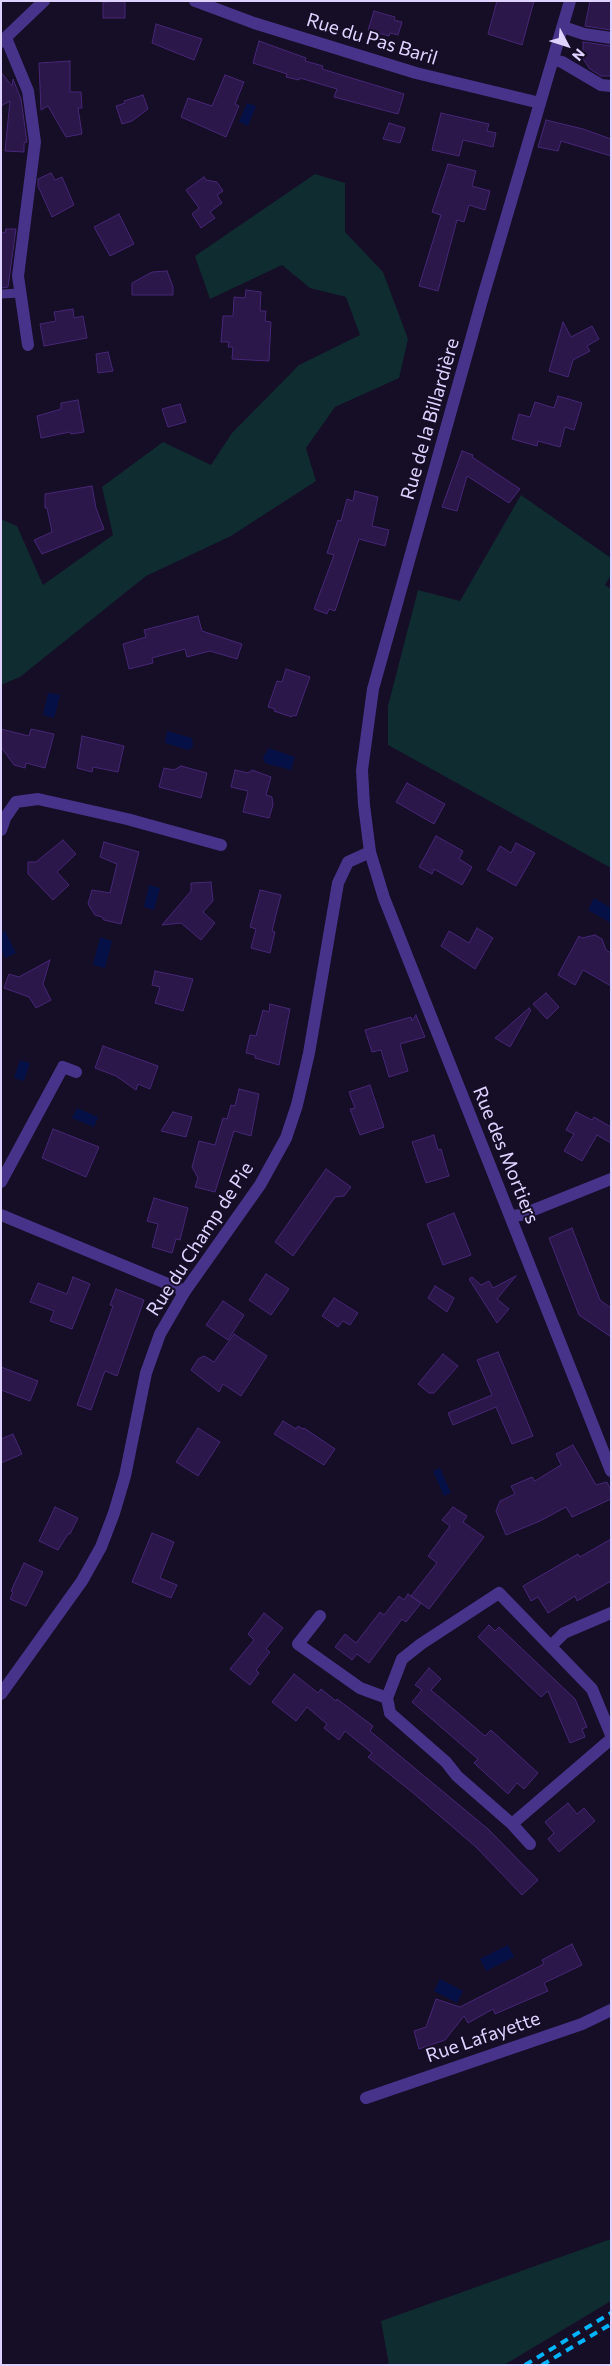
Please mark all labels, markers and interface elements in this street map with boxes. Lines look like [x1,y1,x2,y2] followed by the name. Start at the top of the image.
[304,8,440,70] street label: Rue du Pas Baril
[542,20,592,70] north arrow
[569,45,589,64] text: N
[396,336,464,502] street label: Rue de la Billardière
[468,1083,544,1227] street label: Rue des Mortiers
[142,1158,258,1320] street label: Rue du Champ de Pie
[423,2007,543,2067] street label: Rue Lafayette

